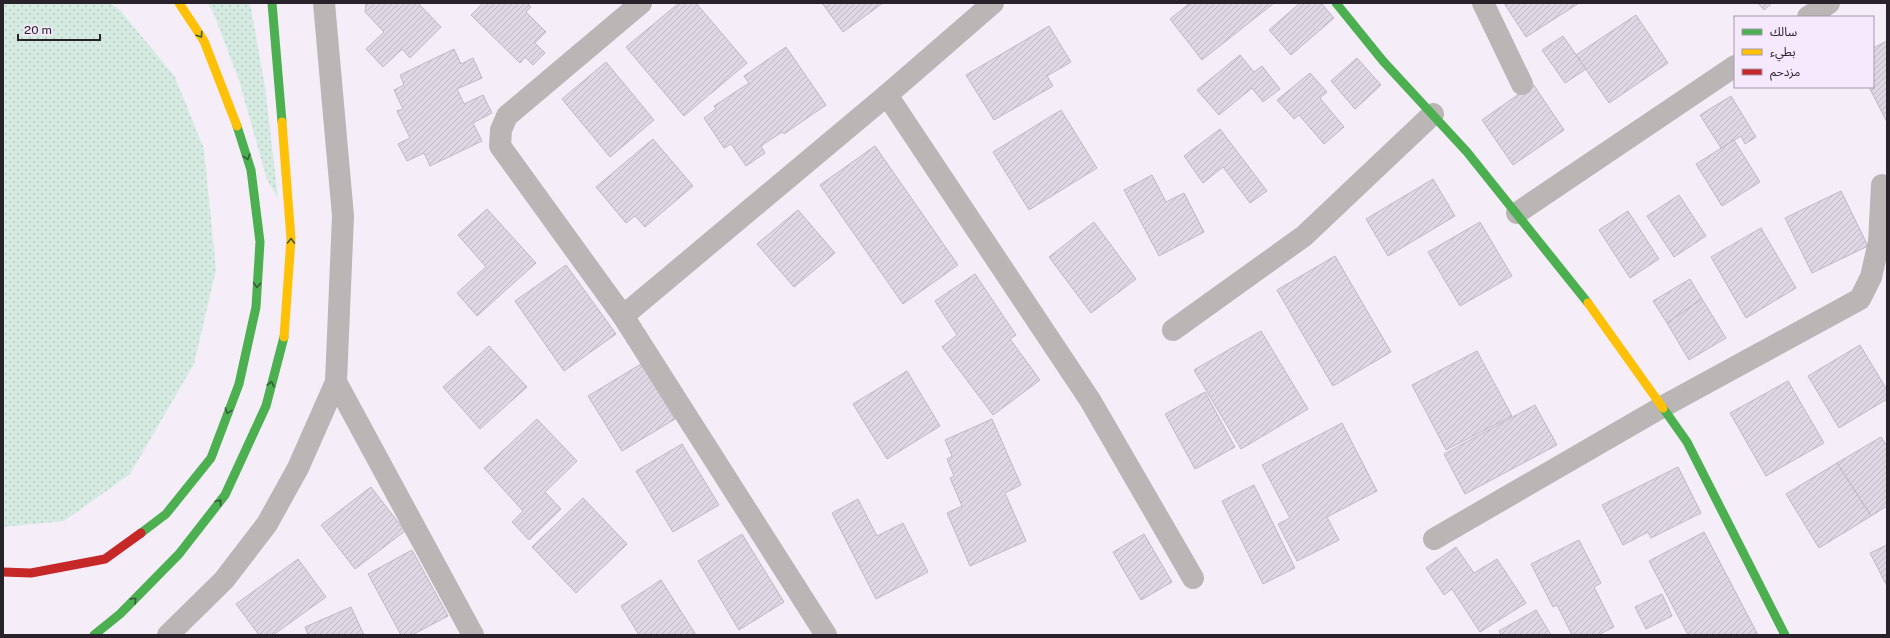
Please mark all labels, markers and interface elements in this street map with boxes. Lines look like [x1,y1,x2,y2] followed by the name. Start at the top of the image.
[18,16,100,42] scale bar
[1734,16,1874,88] legend
[24,23,52,37] text: 20 m
[1770,25,1797,39] text: سالك
[195,31,202,38] one-way arrow
[1770,45,1796,62] text: بطيء
[1770,65,1800,81] text: مزدحم
[242,153,251,160] one-way arrow
[287,238,295,244] one-way arrow
[253,282,262,288] one-way arrow
[267,380,275,387] one-way arrow
[225,408,233,415] one-way arrow
[215,499,222,506] one-way arrow
[129,597,137,605] one-way arrow

